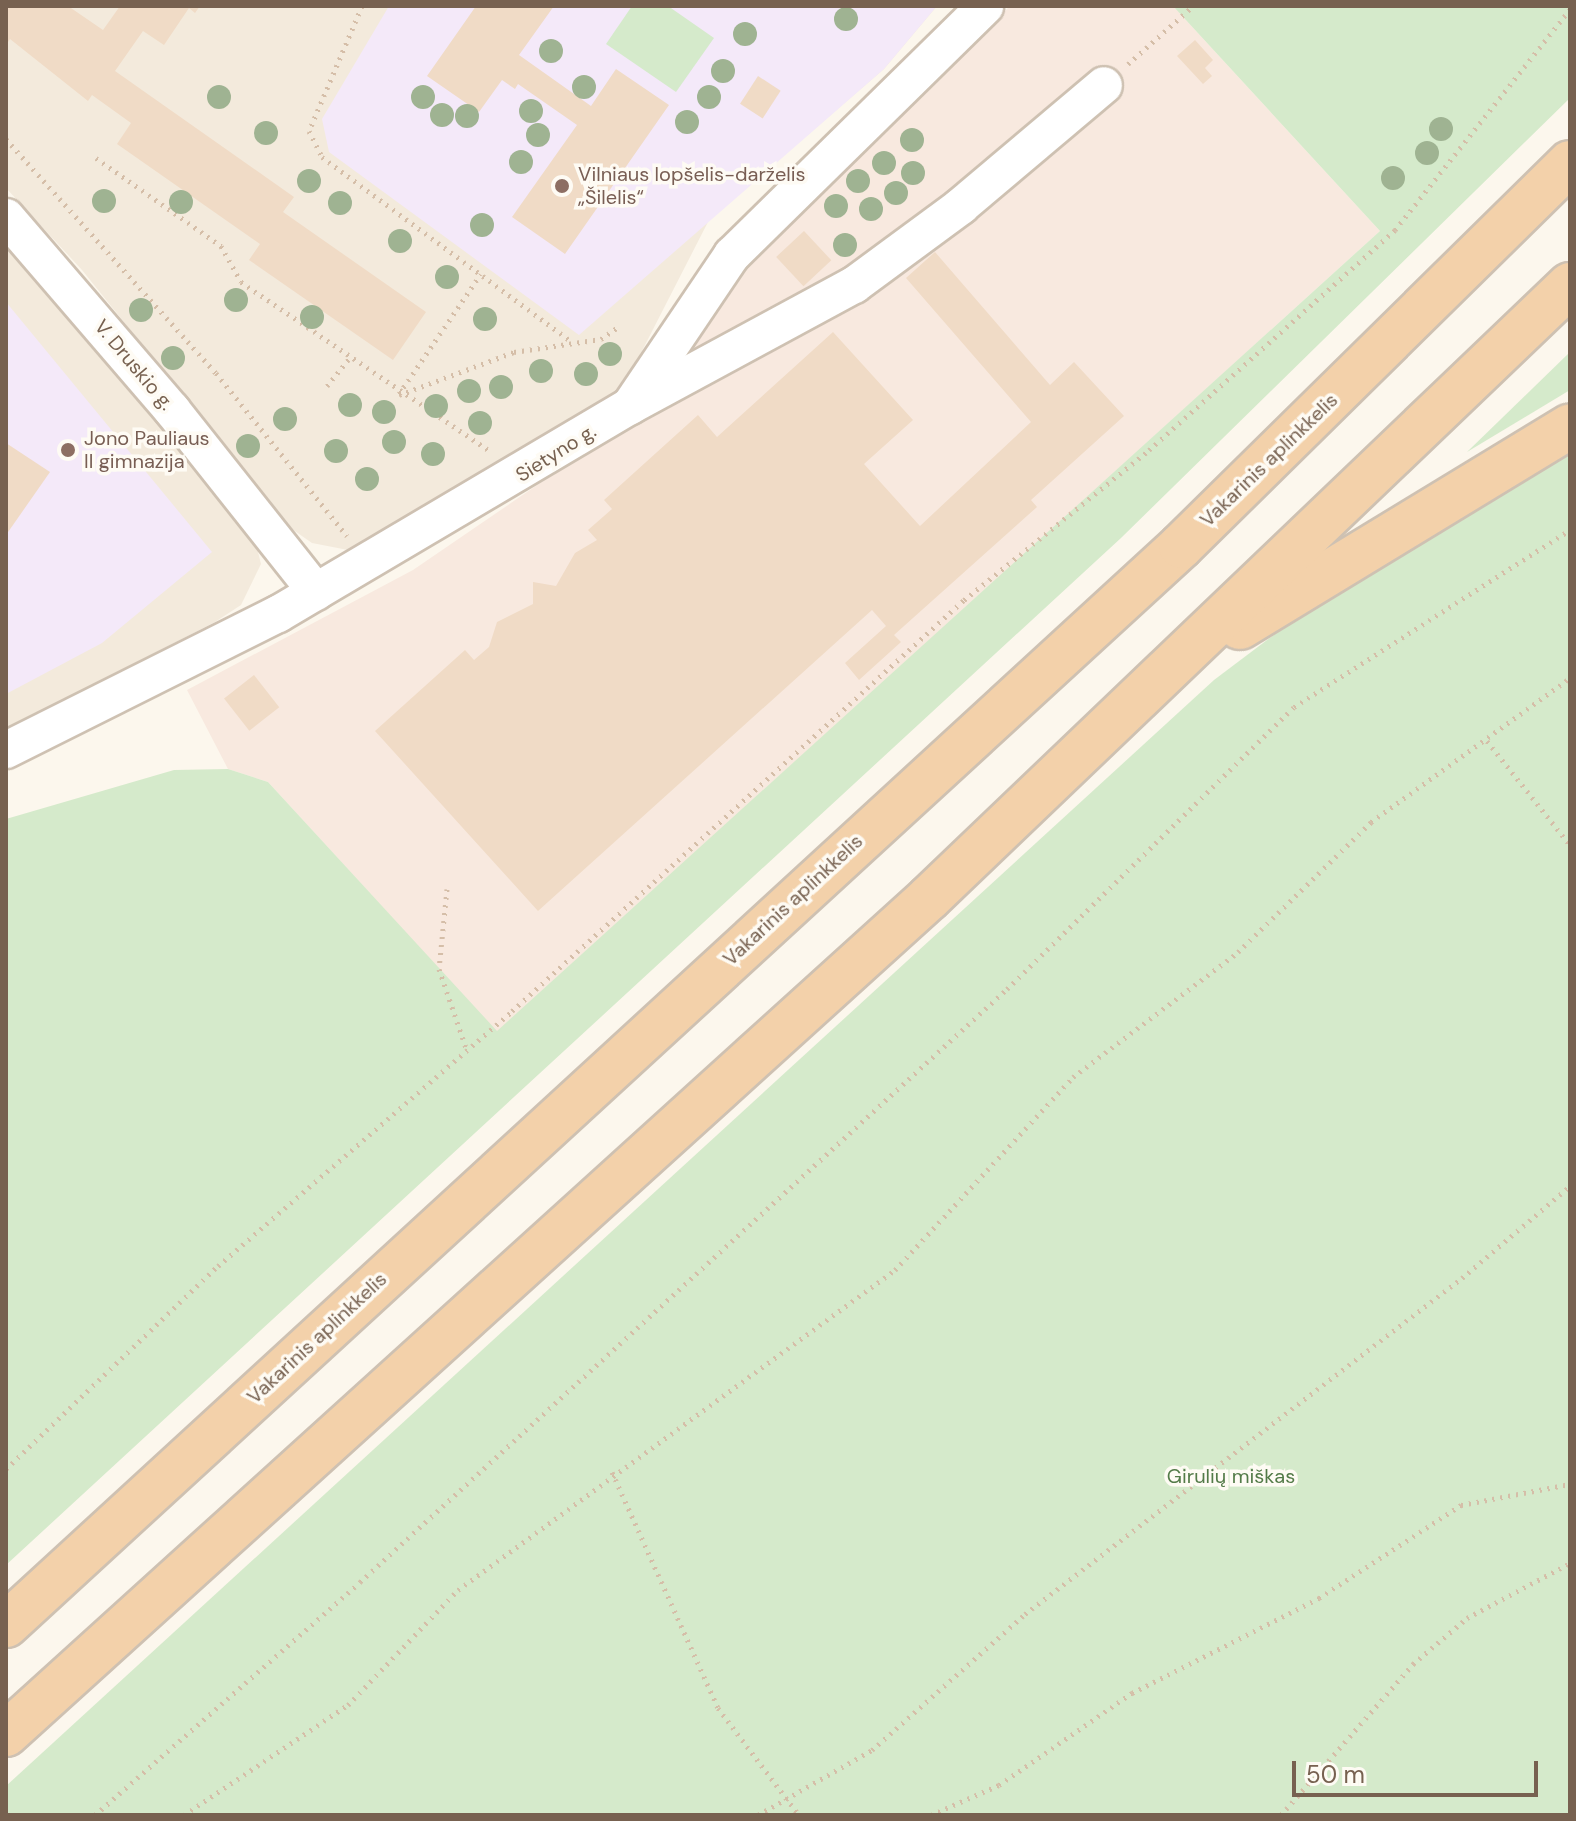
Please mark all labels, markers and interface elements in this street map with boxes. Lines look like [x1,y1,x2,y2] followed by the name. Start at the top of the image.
[578,162,806,209] place label: Vilniaus lopšelis-darželis „Šilelis“
[553,177,571,195] marker: Vilniaus lopšelis-darželis „Šilelis“
[89,315,179,415] street label: V. Druskio g.
[1195,388,1343,532] street label: Vakarinis aplinkkelis
[511,419,601,487] street label: Sietyno g.
[84,426,210,473] place label: Jono Pauliaus II gimnazija
[59,441,77,459] marker: Jono Pauliaus II gimnazija
[718,829,868,971] street label: Vakarinis aplinkkelis
[242,1267,392,1409] street label: Vakarinis aplinkkelis
[1167,1464,1295,1488] park label: Girulių miškas
[1296,1745,1542,1795] scale bar
[1306,1759,1365,1790] text: 50 m

